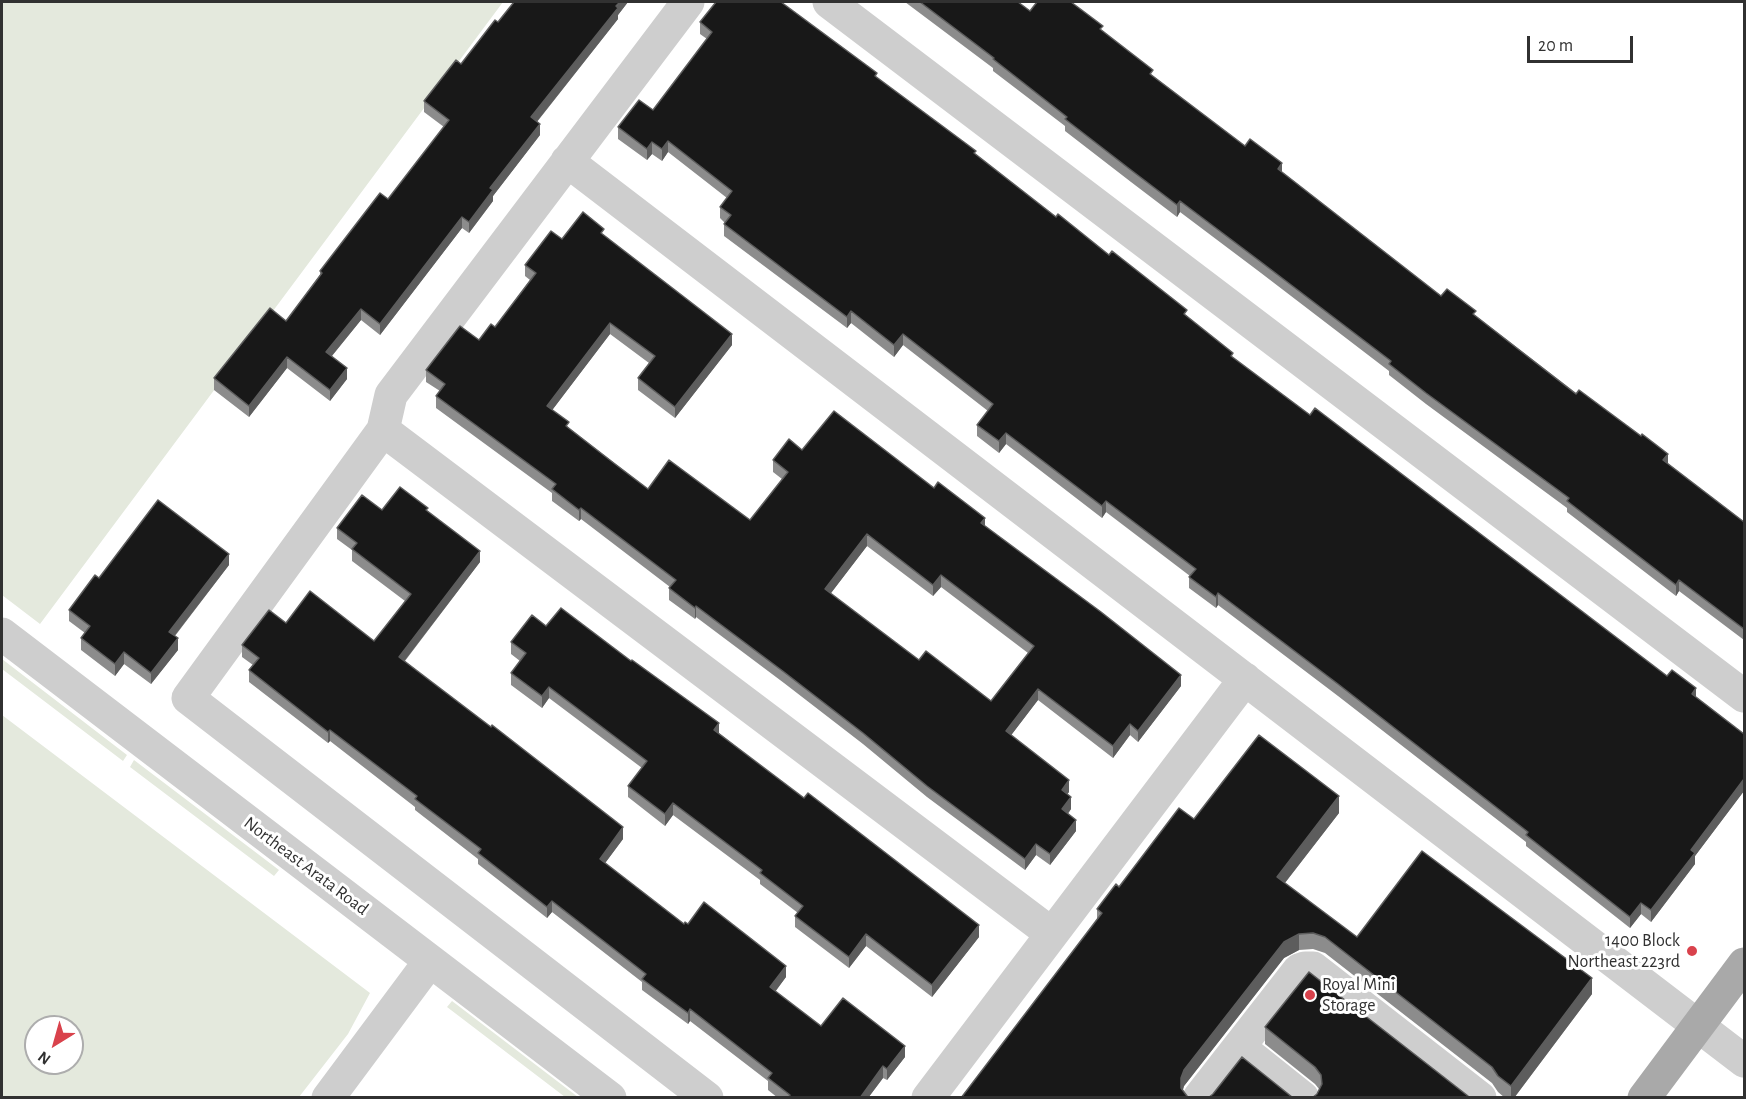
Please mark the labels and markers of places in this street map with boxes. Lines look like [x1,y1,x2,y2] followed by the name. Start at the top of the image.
[1568,930,1680,972] place label: 1400 Block Northeast 223rd
[1685,944,1699,958] marker: 1400 Block Northeast 223rd
[1322,974,1395,1016] place label: Royal Mini Storage
[1303,988,1317,1002] marker: Royal Mini Storage

